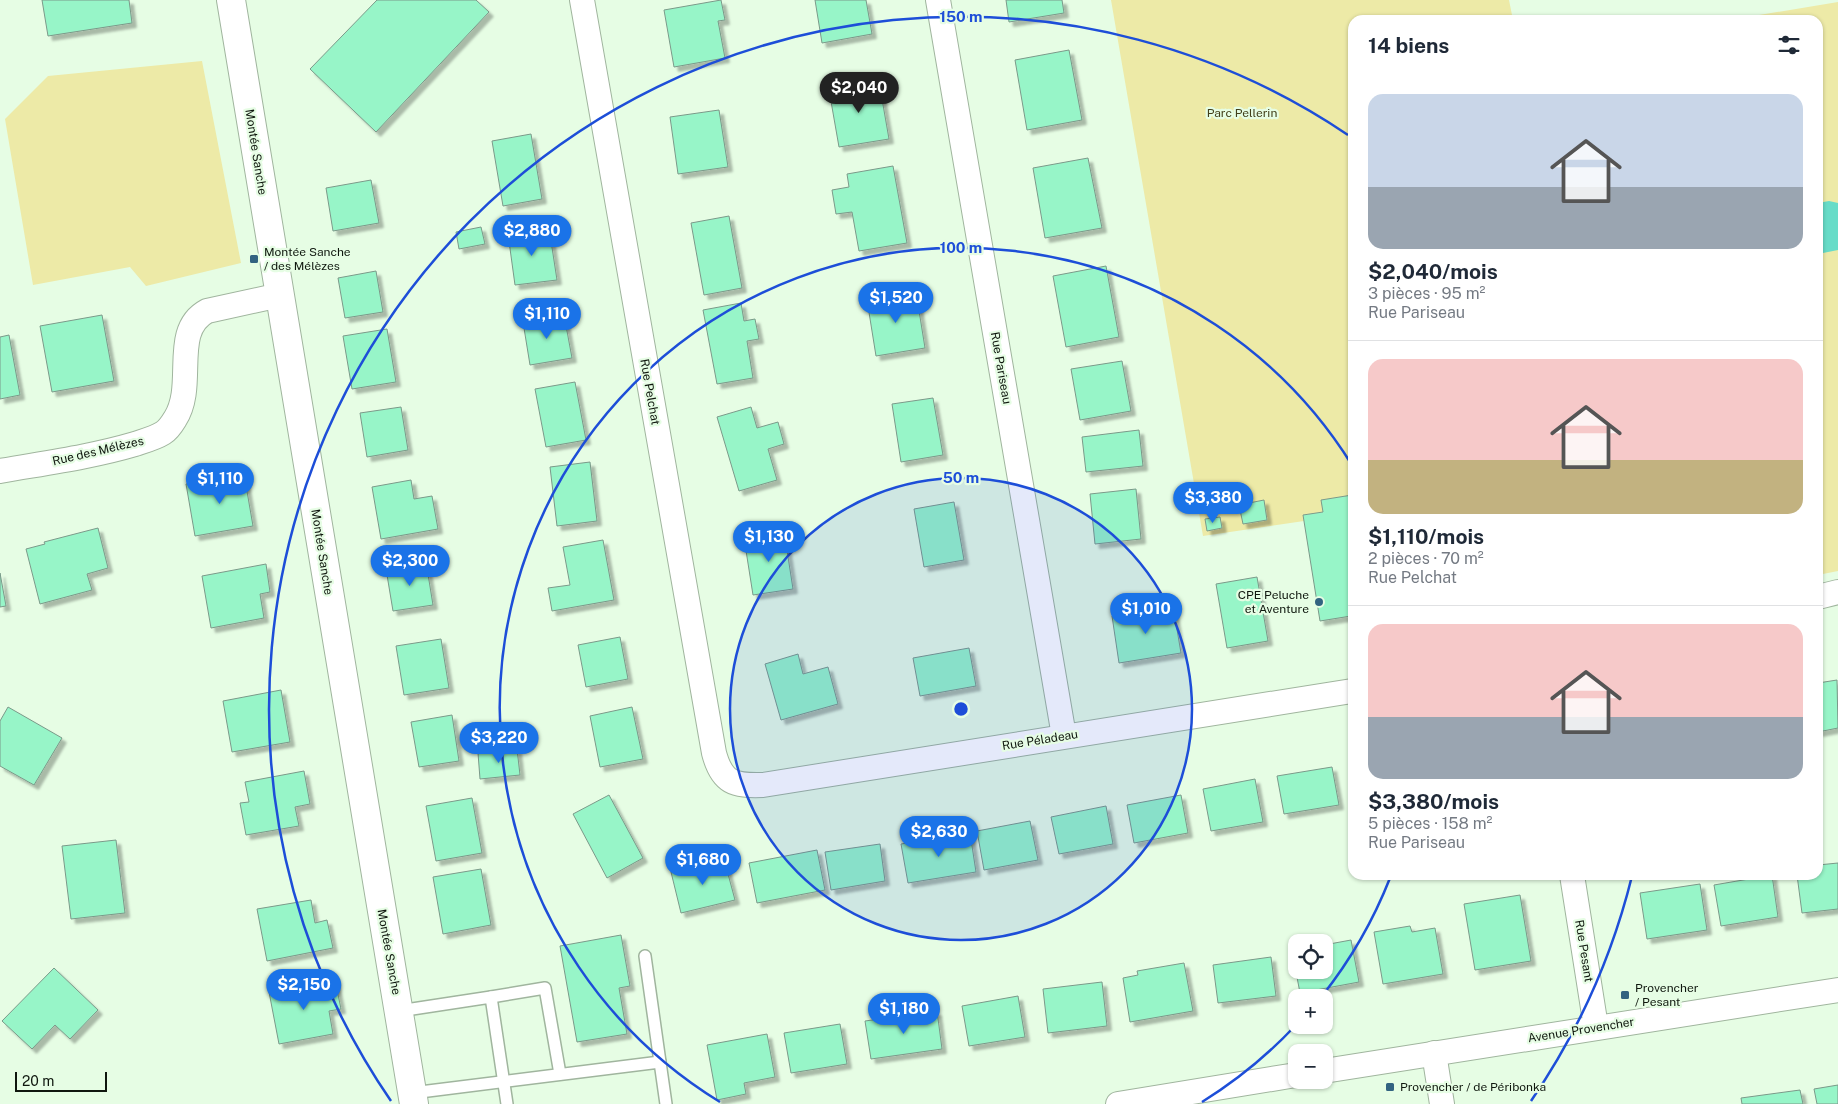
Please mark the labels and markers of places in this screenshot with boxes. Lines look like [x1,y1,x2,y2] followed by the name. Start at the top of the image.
[818,72,900,114] pin: $2,040
[491,214,573,257] pin: $2,880
[264,245,351,273] place label: Montée Sanche / des Mélèzes
[248,253,260,265] marker: Montée Sanche / des Mélèzes
[855,282,937,324] pin: $1,520
[506,298,588,340] pin: $1,110
[179,462,261,505] pin: $1,110
[1172,482,1254,524] pin: $3,380
[728,520,810,563] pin: $1,130
[369,544,451,587] pin: $2,300
[1238,588,1309,616] place label: CPE Peluche et Aventure
[1105,592,1187,635] pin: $1,010
[1313,596,1325,608] marker: CPE Peluche et Aventure
[952,700,970,718] centre of rings
[458,722,540,764] pin: $3,220
[898,816,980,858] pin: $2,630
[662,844,744,886] pin: $1,680
[263,968,345,1011] pin: $2,150
[1635,981,1699,1009] place label: Provencher / Pesant
[1619,989,1631,1001] marker: Provencher / Pesant
[863,992,945,1035] pin: $1,180
[1400,1080,1546,1094] place label: Provencher / de Péribonka
[1384,1081,1396,1093] marker: Provencher / de Péribonka

